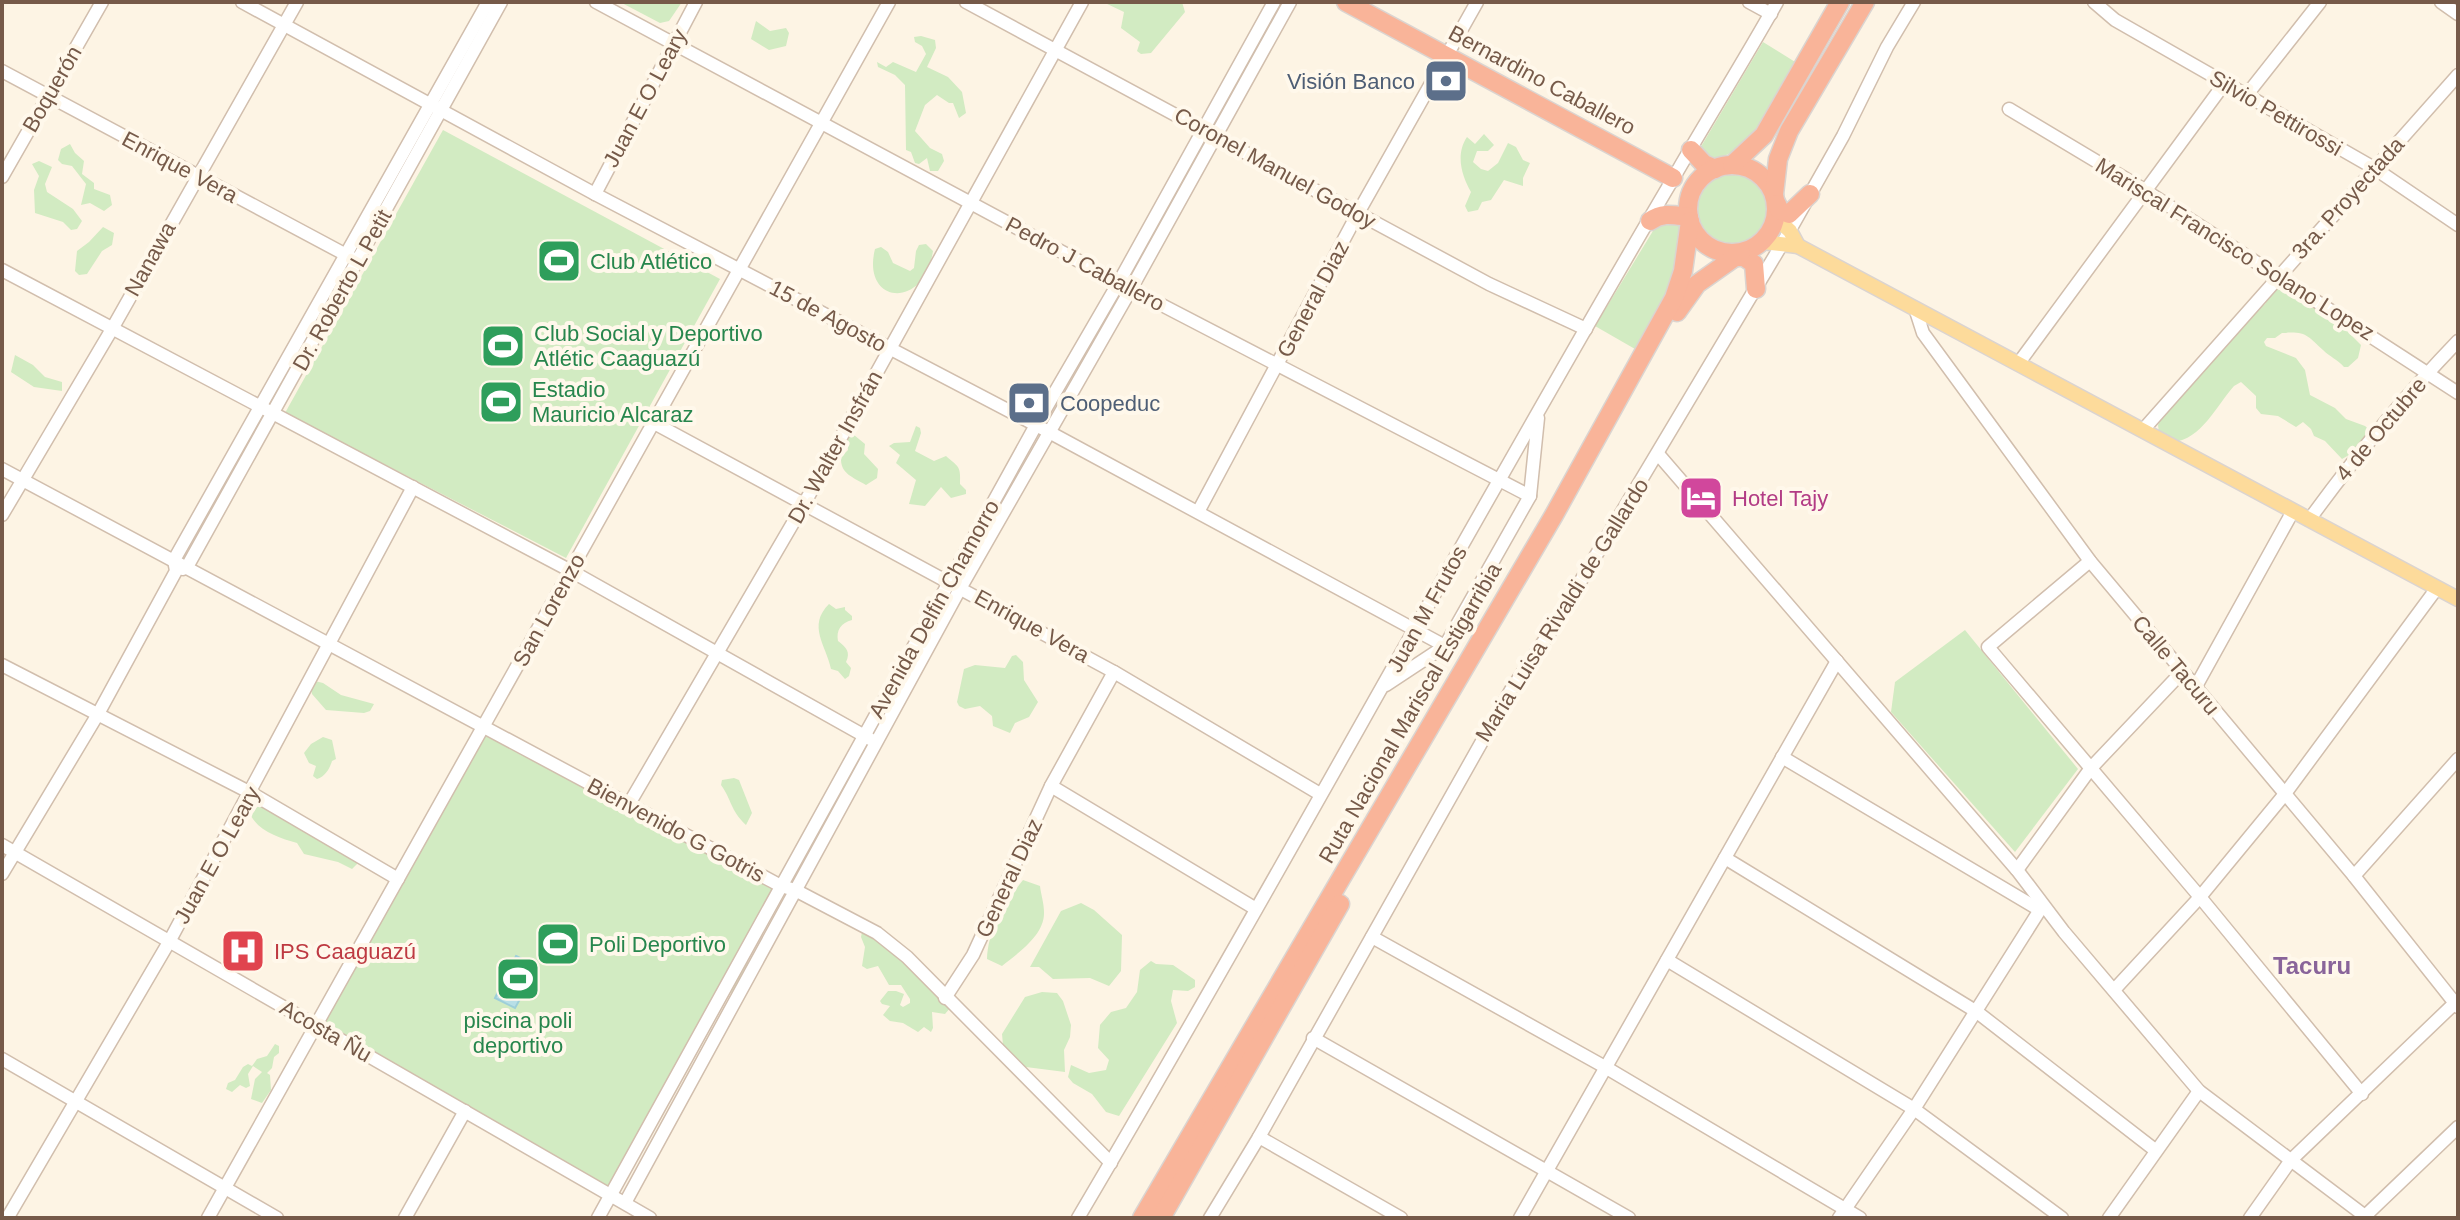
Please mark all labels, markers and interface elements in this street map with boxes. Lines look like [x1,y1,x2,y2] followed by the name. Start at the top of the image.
[1444,20,1640,140] street label: Bernardino Caballero
[598,25,692,171] street label: Juan E O Leary
[17,41,87,137] street label: Boquerón
[1422,57,1470,105] bank icon: Visión Banco
[2205,65,2347,161] street label: Silvio Pettirossi
[1287,69,1415,94] place label: Visión Banco
[1170,102,1380,234] street label: Coronel Manuel Godoy
[118,126,243,208] street label: Enrique Vera
[2287,131,2410,264] street label: 3ra. Proyectada
[2091,153,2379,345] street label: Mariscal Francisco Solano Lopez
[287,205,397,375] street label: Dr. Roberto L Petit
[1001,212,1169,316] street label: Pedro J Caballero
[120,217,181,300] street label: Nanawa
[1272,236,1354,362] street label: General Diaz
[535,237,583,285] sports icon: Club Atlético
[590,249,712,274] place label: Club Atlético
[765,275,891,357] street label: 15 de Agosto
[534,321,763,371] place label: Club Social y Deportivo Atlétic Caaguazú
[479,322,527,370] sports icon: Club Social y Deportivo Atlétic Caaguazú
[783,366,887,528] street label: Dr. Walter Insfrán
[2331,372,2431,486] street label: 4 de Octubre
[532,377,693,427] place label: Estadio Mauricio Alcaraz
[477,378,525,426] sports icon: Estadio Mauricio Alcaraz
[1005,379,1053,427] bank icon: Coopeduc
[1060,391,1160,416] place label: Coopeduc
[1470,474,1654,746] street label: Maria Luisa Rivaldi de Gallardo
[1677,474,1725,522] hotel icon: Hotel Tajy
[1732,486,1828,511] place label: Hotel Tajy
[864,496,1004,722] street label: Avenida Delfin Chamorro
[1382,541,1472,677] street label: Juan M Frutos
[508,549,590,671] street label: San Lorenzo
[1314,558,1507,867] street label: Ruta Nacional Mariscal Estigarribia
[970,584,1094,668] street label: Enrique Vera
[2127,610,2225,720] street label: Calle Tacuru
[583,773,769,887] street label: Bienvenido G Gotris
[169,782,265,928] street label: Juan E O Leary
[971,815,1047,941] street label: General Diaz
[534,920,582,968] sports icon: Poli Deportivo
[219,927,267,975] hospital icon: IPS Caaguazú
[589,932,726,957] place label: Poli Deportivo
[274,939,416,964] place label: IPS Caaguazú
[2273,952,2351,979] district label: Tacuru
[494,955,542,1003] sports icon: piscina poli deportivo
[276,995,376,1067] street label: Acosta Ñu
[464,1008,572,1058] place label: piscina poli deportivo

